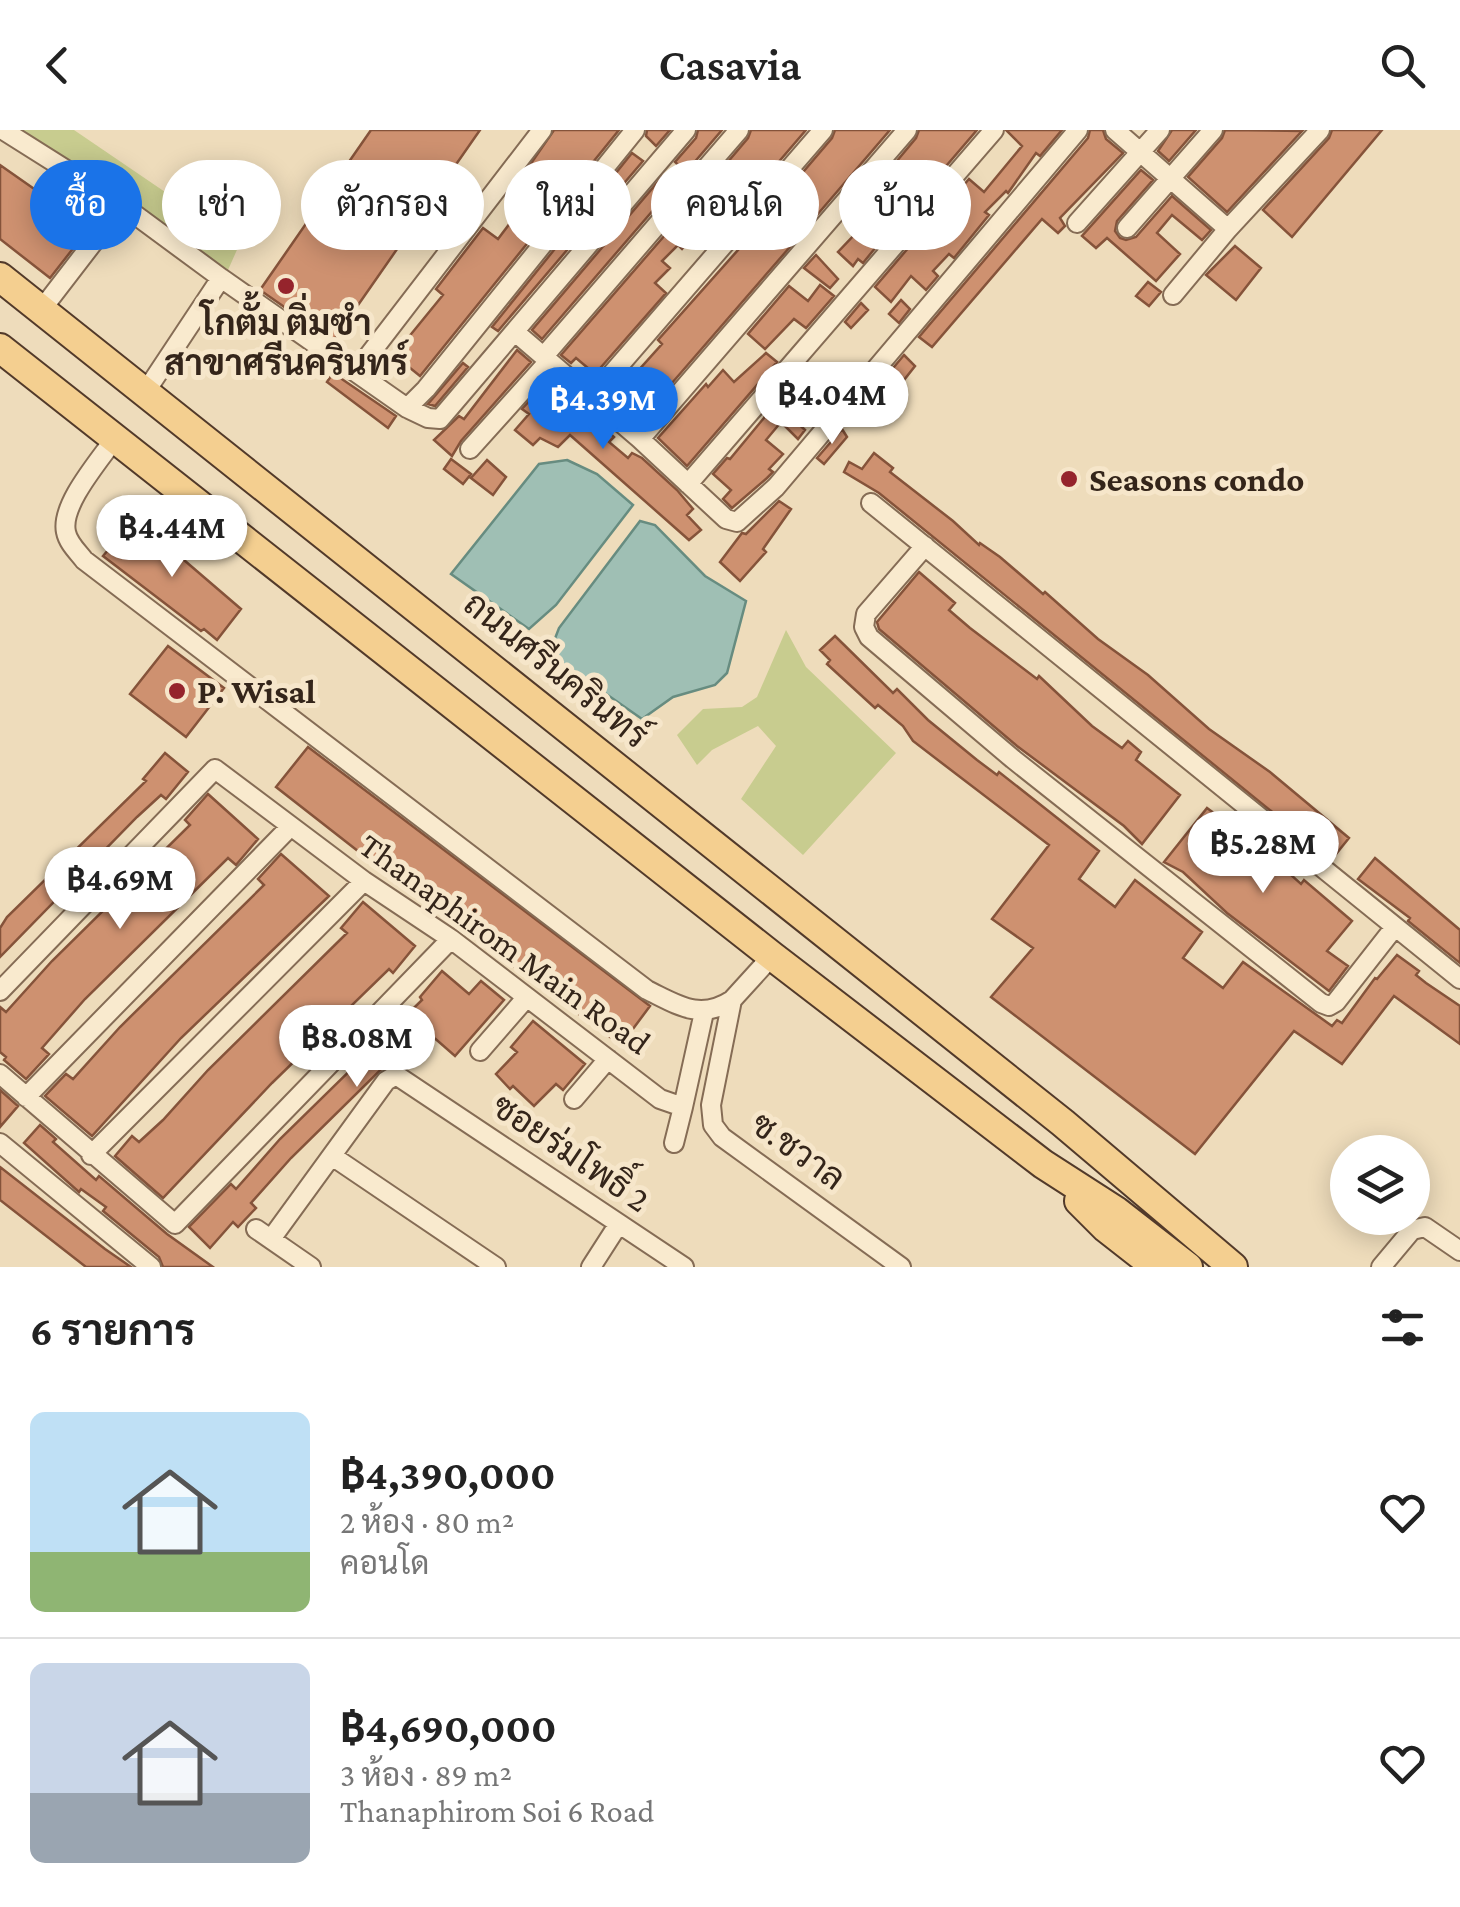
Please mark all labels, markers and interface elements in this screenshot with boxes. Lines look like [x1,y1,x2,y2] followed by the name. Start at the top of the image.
[30,38,85,93] icon: back
[1375,38,1430,93] icon: search
[659,40,801,90] text: Casavia
[30,160,142,250] chip: ซื้อ
[162,160,281,250] chip: เช่า
[301,160,484,250] chip: ตัวกรอง
[504,160,631,250] chip: ใหม่
[651,160,819,250] chip: คอนโด
[839,160,971,250] chip: บ้าน
[275,275,297,297] marker: โกตั้ม ติ่มซำ สาขาศรีนครินทร์
[164,291,410,383] place label: โกตั้ม ติ่มซำ สาขาศรีนครินทร์
[751,362,913,447] pin: ฿4.04M
[522,367,684,452] pin: ฿4.39M
[777,376,887,412] text: ฿4.04M
[550,381,656,417] text: ฿4.39M
[1089,460,1305,499] place label: Seasons condo
[1058,468,1080,490] marker: Seasons condo
[91,495,253,580] pin: ฿4.44M
[118,509,226,545] text: ฿4.44M
[456,581,658,756] street label: ถนนศรีนครินทร์
[197,672,316,711] place label: P. Wisal
[166,680,188,702] marker: P. Wisal
[1182,811,1344,896] pin: ฿5.28M
[352,825,658,1063] street label: Thanaphirom Main Road
[1210,825,1316,861] text: ฿5.28M
[39,847,201,932] pin: ฿4.69M
[67,861,174,897] text: ฿4.69M
[276,1005,438,1090] pin: ฿8.08M
[301,1019,413,1055] text: ฿8.08M
[485,1076,664,1220] street label: ซอยร่มโพธิ์ 2
[744,1104,852,1198] street label: ซ.ชวาล
[1330,1135,1430,1235] map controls
[1330,1135,1430,1235] button: layers
[1375,1300,1430,1355] icon: filters
[30,1307,195,1354] text: 6 รายการ
[340,1451,556,1498] text: ฿4,390,000
[110,1452,230,1572] icon: home
[1375,1485,1430,1540] icon: heart
[340,1504,514,1540] text: 2 ห้อง · 80 m²
[340,1545,430,1581] text: คอนโด
[110,1703,230,1823] icon: home
[340,1704,557,1751] text: ฿4,690,000
[1375,1736,1430,1791] icon: heart
[340,1757,512,1793] text: 3 ห้อง · 89 m²
[340,1793,654,1829] text: Thanaphirom Soi 6 Road

